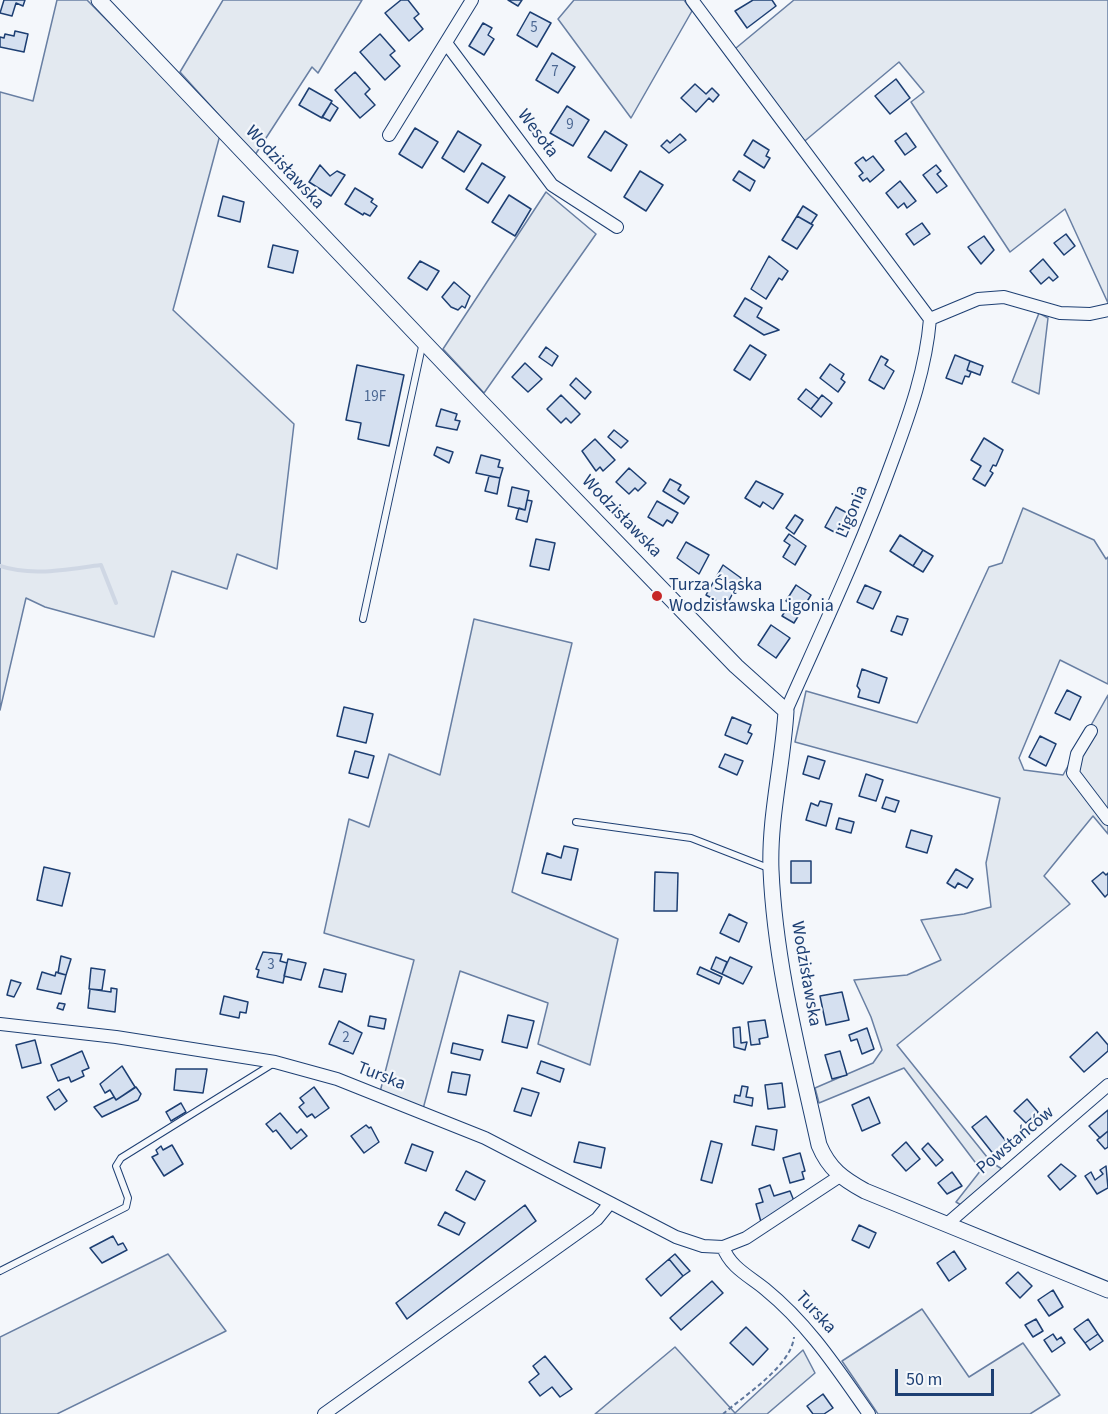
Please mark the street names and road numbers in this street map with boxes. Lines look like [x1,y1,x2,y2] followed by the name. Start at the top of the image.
[512,106,562,162] street label: Wesoła
[240,122,328,214] street label: Wodzisławska
[576,471,666,563] street label: Wodzisławska
[832,482,874,542] street label: Ligonia
[785,920,825,1028] street label: Wodzisławska
[354,1058,408,1096] street label: Turska
[973,1102,1059,1180] street label: Powstańców
[790,1287,840,1339] street label: Turska

